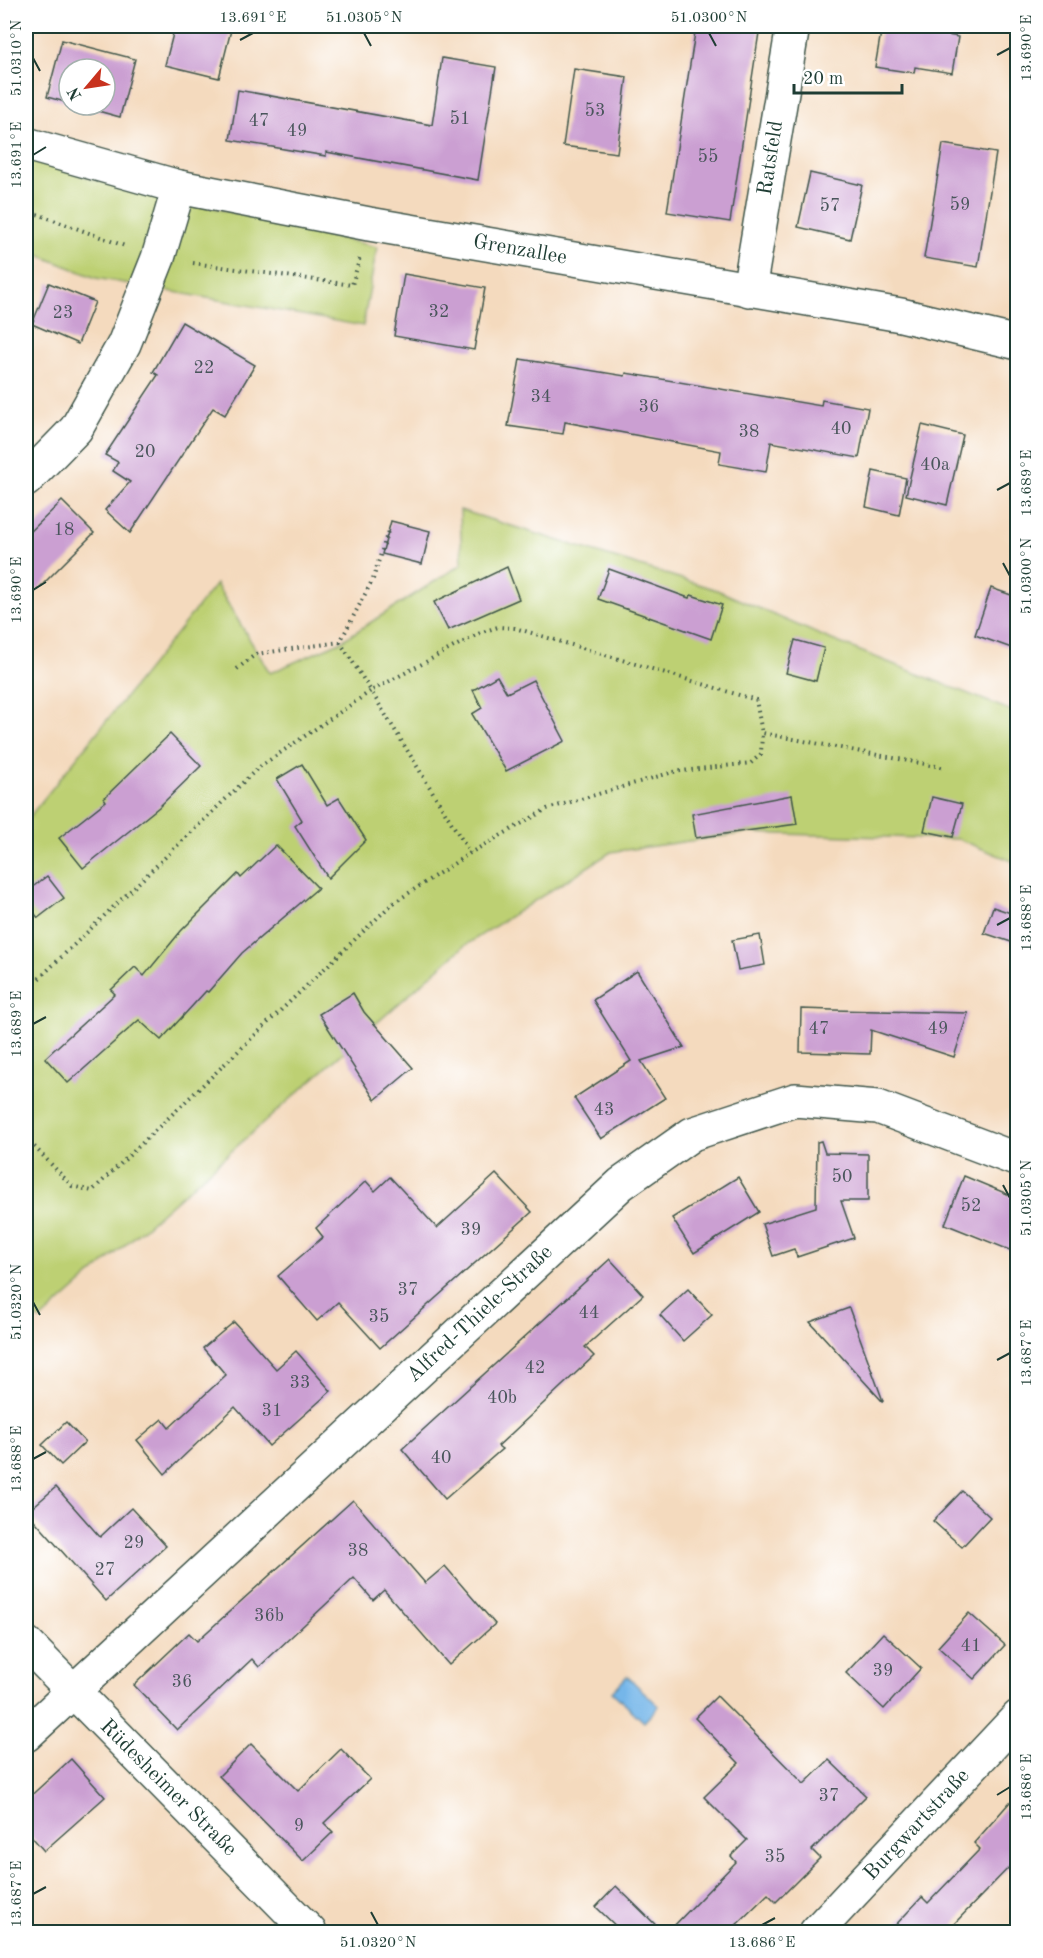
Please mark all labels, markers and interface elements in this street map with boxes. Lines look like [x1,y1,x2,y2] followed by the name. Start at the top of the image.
[220,11,286,26] text: 13.691°E
[326,11,403,26] text: 51.0305°N
[671,11,748,26] text: 51.0300°N
[1020,15,1035,81] text: 13.690°E
[10,19,25,96] text: 51.0310°N
[57,57,117,117] north arrow
[794,57,902,95] scale bar
[803,70,843,88] text: 20 m
[65,83,86,103] text: N
[585,102,605,120] house number: 53
[450,110,470,128] house number: 51
[249,112,269,130] house number: 47
[755,119,787,197] street label: Ratsfeld
[10,122,25,188] text: 13.691°E
[287,122,307,140] house number: 49
[698,148,718,166] house number: 55
[950,196,970,214] house number: 59
[820,197,840,215] house number: 57
[471,231,569,269] street label: Grenzallee
[429,303,449,321] house number: 32
[53,304,73,322] house number: 23
[194,359,214,377] house number: 22
[531,388,551,406] house number: 34
[639,398,659,416] house number: 36
[831,420,851,438] house number: 40
[739,423,759,441] house number: 38
[135,443,155,461] house number: 20
[1020,450,1035,516] text: 13.689°E
[920,456,950,474] house number: 40a
[54,521,74,539] house number: 18
[1020,537,1035,614] text: 51.0300°N
[10,557,25,623] text: 13.690°E
[1020,885,1035,951] text: 13.688°E
[10,991,25,1057] text: 13.689°E
[809,1020,829,1038] house number: 47
[928,1020,948,1038] house number: 49
[594,1101,614,1119] house number: 43
[1020,1159,1035,1236] text: 51.0305°N
[832,1168,852,1186] house number: 50
[961,1197,981,1215] house number: 52
[461,1221,481,1239] house number: 39
[403,1241,557,1387] street label: Alfred-Thiele-Straße
[10,1263,25,1340] text: 51.0320°N
[398,1281,418,1299] house number: 37
[579,1304,599,1322] house number: 44
[369,1308,389,1326] house number: 35
[1020,1320,1035,1386] text: 13.687°E
[525,1359,545,1377] house number: 42
[290,1374,310,1392] house number: 33
[487,1389,517,1407] house number: 40b
[262,1402,282,1420] house number: 31
[10,1426,25,1492] text: 13.688°E
[431,1449,451,1467] house number: 40
[124,1534,144,1552] house number: 29
[348,1542,368,1560] house number: 38
[95,1561,115,1579] house number: 27
[254,1607,284,1625] house number: 36b
[961,1637,981,1655] house number: 41
[873,1662,893,1680] house number: 39
[172,1673,192,1691] house number: 36
[96,1716,240,1860] street label: Rüdesheimer Straße
[1020,1754,1035,1820] text: 13.686°E
[860,1765,974,1885] street label: Burgwartstraße
[819,1787,839,1805] house number: 37
[294,1817,304,1835] house number: 9
[765,1848,785,1866] house number: 35
[10,1861,25,1927] text: 13.687°E
[340,1936,417,1951] text: 51.0320°N
[729,1936,795,1951] text: 13.686°E

